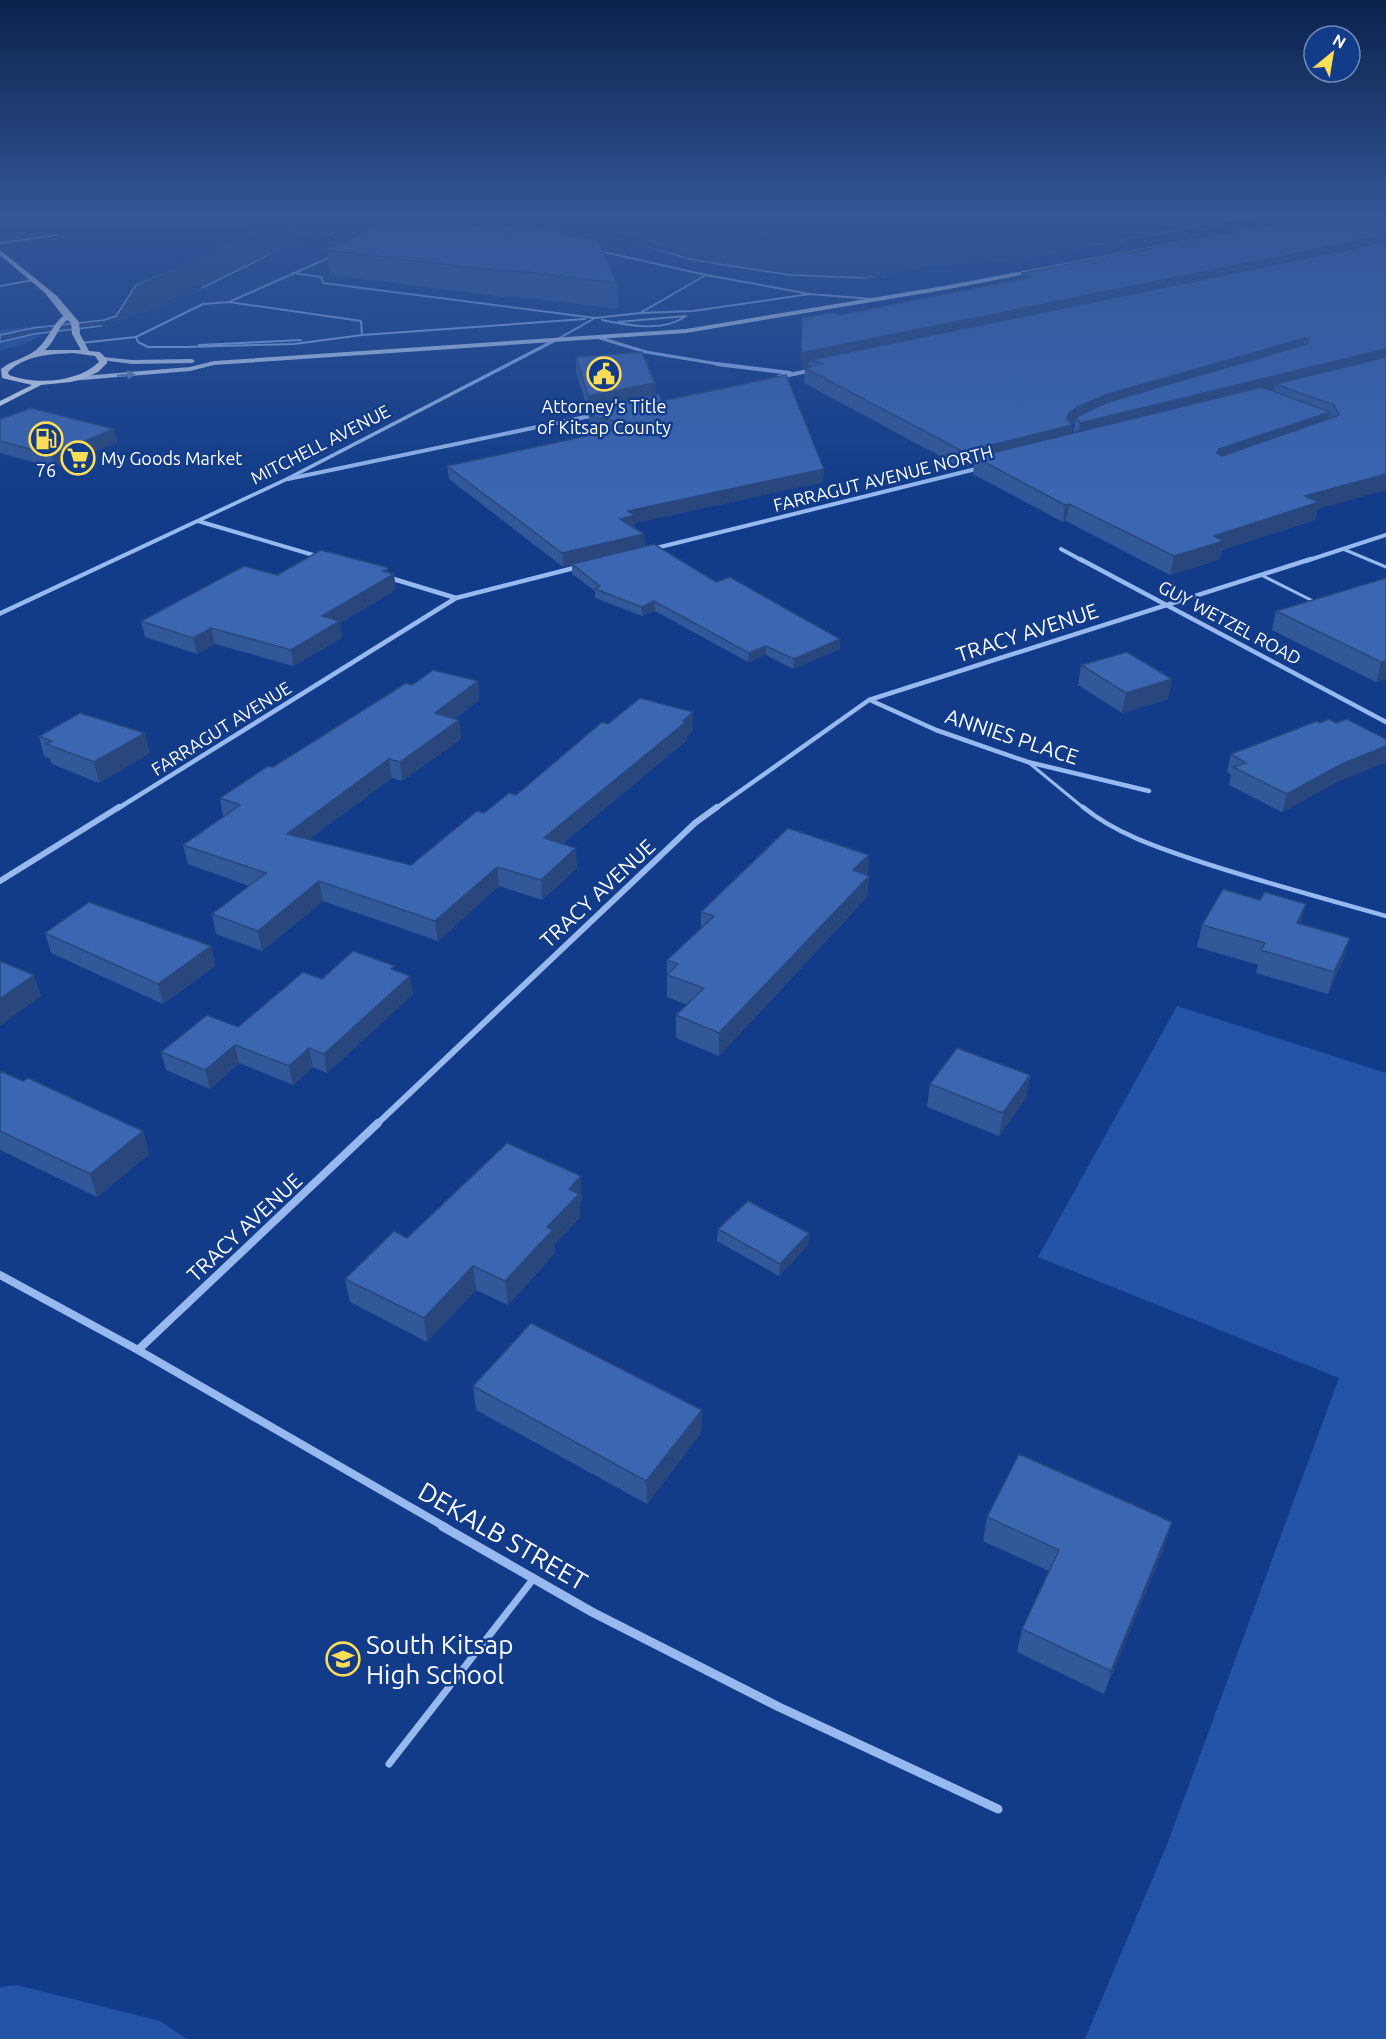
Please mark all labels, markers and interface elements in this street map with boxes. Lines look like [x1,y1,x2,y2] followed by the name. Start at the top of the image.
[1302,24,1362,84] north arrow
[1330,30,1349,52] text: N
[586,356,622,392] public building icon: Attorney's Title of Kitsap County
[116,370,135,380] one-way arrow
[537,396,671,437] place label: Attorney's Title of Kitsap County
[247,400,393,488] street label: MITCHELL AVENUE
[28,421,64,457] fuel station icon: 76
[60,440,96,476] supermarket icon: My Goods Market
[771,441,995,515] street label: FARRAGUT AVENUE NORTH
[101,448,242,468] place label: My Goods Market
[36,460,56,480] place label: 76
[1155,576,1305,668] street label: GUY WETZEL ROAD
[953,598,1101,666] street label: TRACY AVENUE
[147,677,295,779] street label: FARRAGUT AVENUE
[942,703,1082,769] street label: ANNIES PLACE
[535,834,659,952] street label: TRACY AVENUE
[182,1168,306,1286] street label: TRACY AVENUE
[413,1476,593,1596] street label: DEKALB STREET
[366,1630,513,1689] place label: South Kitsap High School
[325,1641,361,1677] school or university icon: South Kitsap High School

